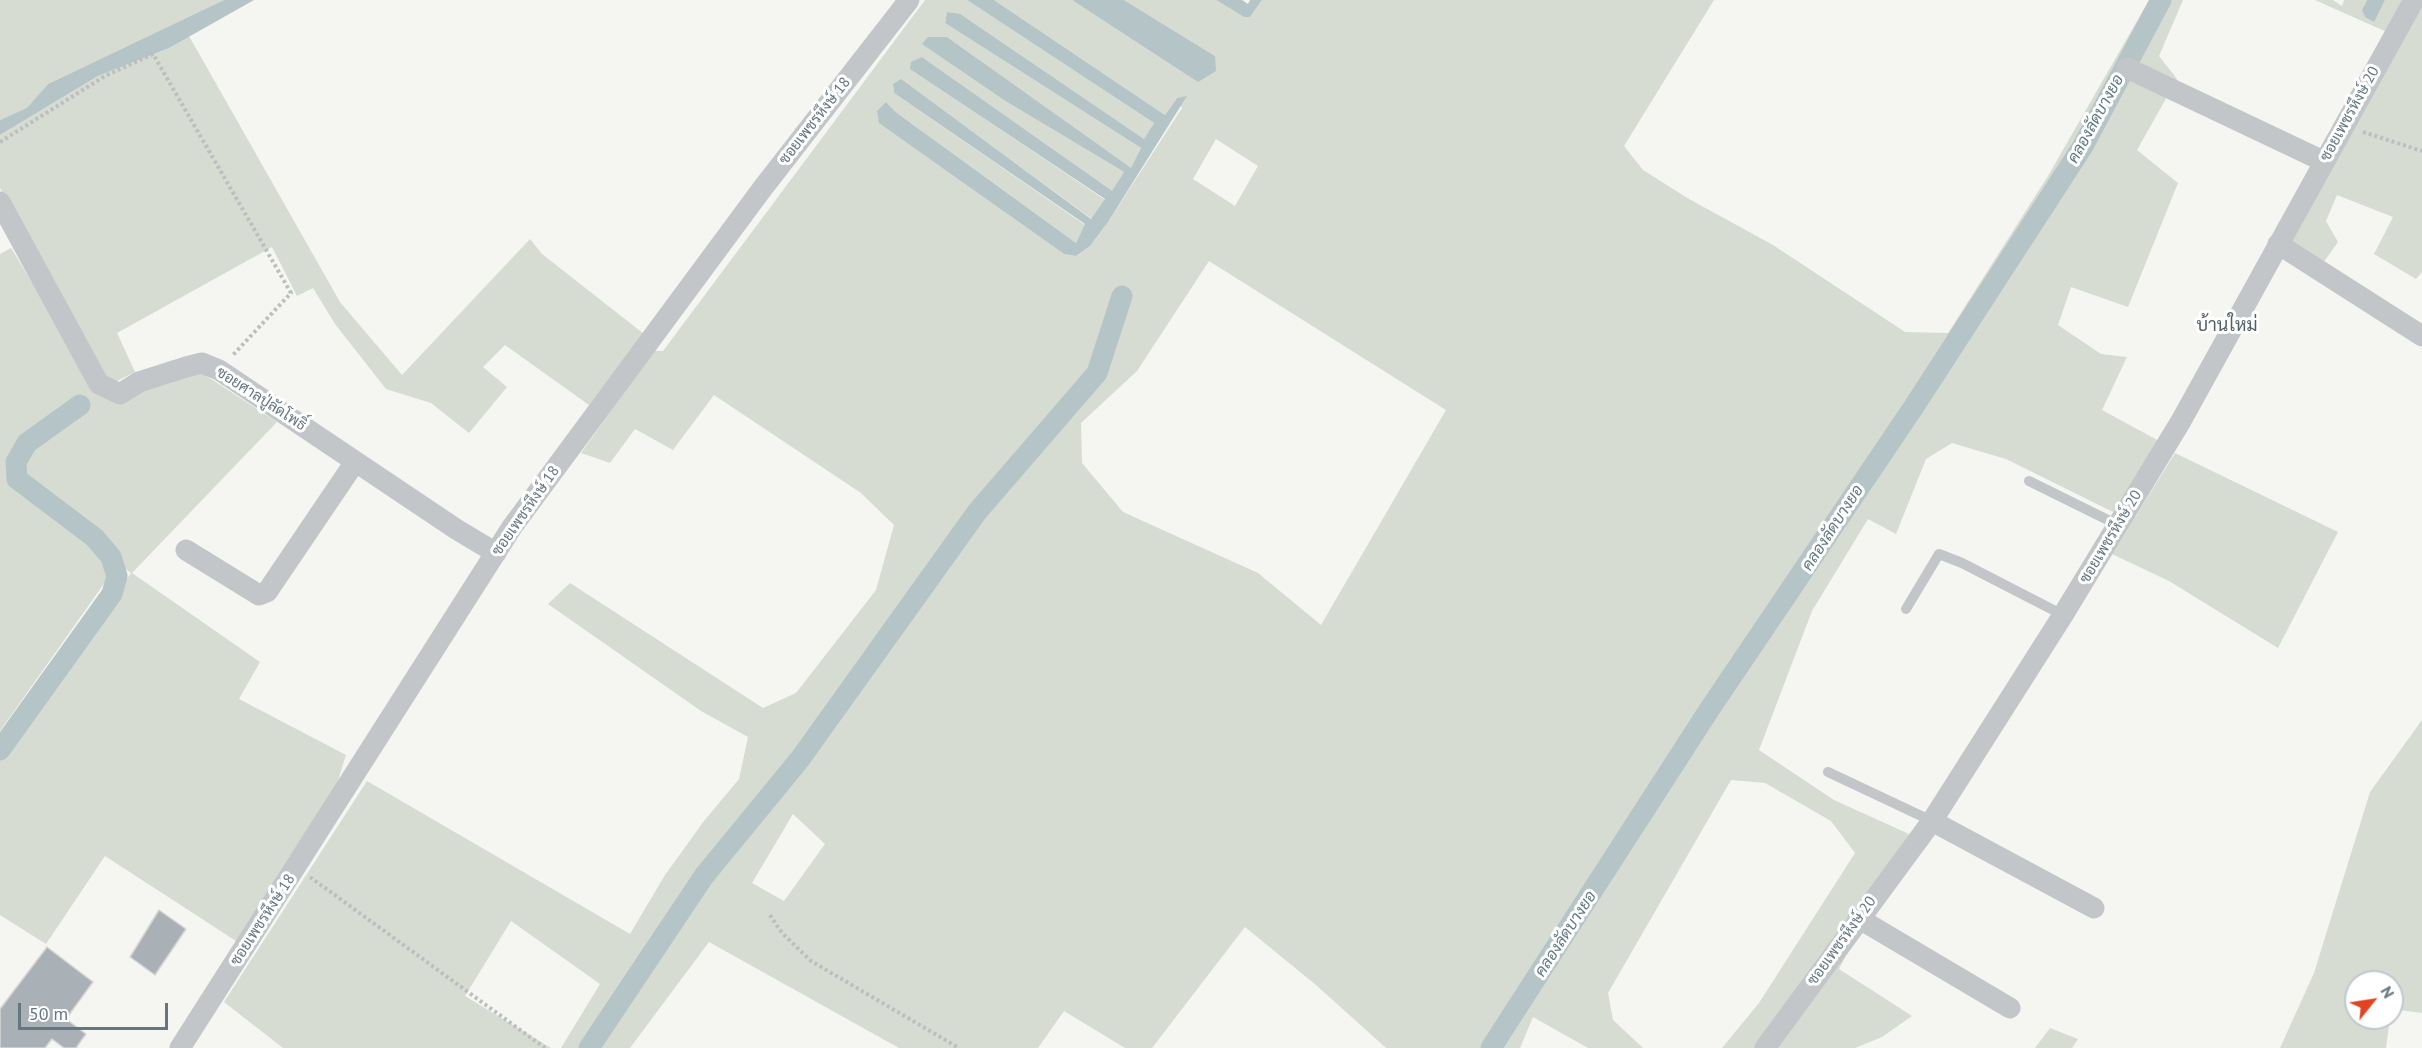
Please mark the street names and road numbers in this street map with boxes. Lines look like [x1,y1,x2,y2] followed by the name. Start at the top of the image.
[2317,64,2383,164] street label: ซอยเพชรหึงษ์ 20
[775,74,855,168] street label: ซอยเพชรหึงษ์ 18
[213,363,309,435] street label: ซอยศาลปู่ลัดโพธิ์
[488,463,564,559] street label: ซอยเพชรหึงษ์ 18
[2076,487,2146,587] street label: ซอยเพชรหึงษ์ 20
[227,871,299,969] street label: ซอยเพชรหึงษ์ 18
[1804,893,1880,989] street label: ซอยเพชรหึงษ์ 20

